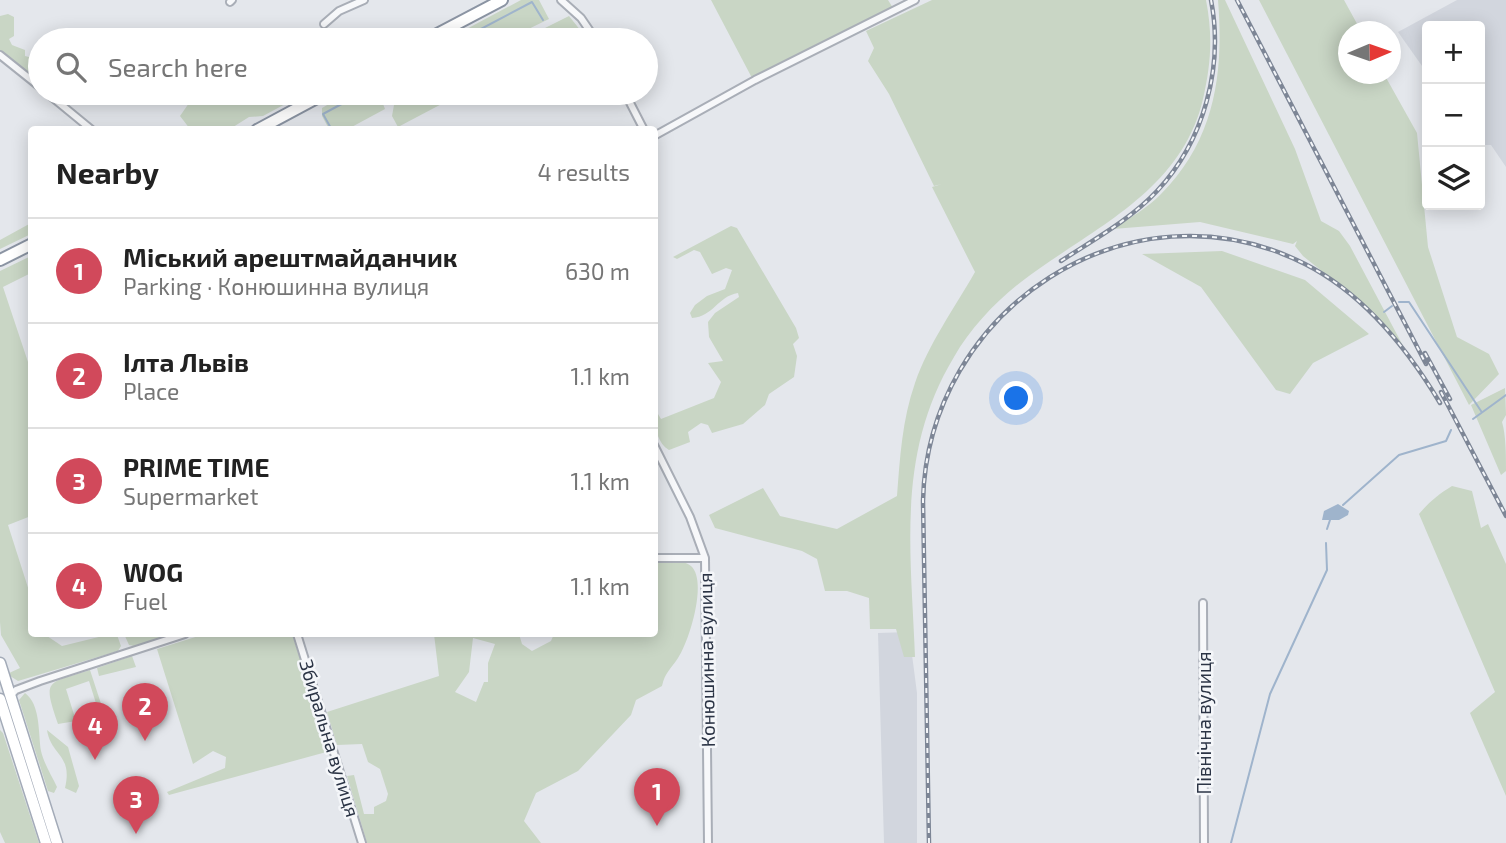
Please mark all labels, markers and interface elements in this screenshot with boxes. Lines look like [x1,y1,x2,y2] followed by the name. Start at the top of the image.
[1338,21,1401,84] north arrow
[1422,21,1485,210] map controls
[1422,21,1485,84] button: +
[28,28,658,105] search box
[52,48,90,86] icon: search
[108,51,248,82] text: Search here
[1422,84,1485,147] button: −
[1422,147,1485,210] button: layers
[56,154,159,190] text: Nearby
[538,158,630,186] text: 4 results
[123,241,457,272] text: Міський арештмайданчик
[74,257,84,285] text: 1
[565,257,630,285] text: 630 m
[123,272,429,300] text: Parking · Конюшинна вулиця
[123,346,249,377] text: Ілта Львів
[72,362,86,390] text: 2
[570,362,630,390] text: 1.1 km
[123,377,179,405] text: Place
[999,381,1033,415] your location
[123,451,269,482] text: PRIME TIME
[72,467,86,495] text: 3
[570,467,630,495] text: 1.1 km
[123,482,258,510] text: Supermarket
[123,556,183,587] text: WOG
[72,572,86,600] text: 4
[570,572,630,600] text: 1.1 km
[693,572,720,748] street label: Конюшинна вулиця
[123,587,167,615] text: Fuel
[1192,651,1216,795] street label: Північна вулиця
[294,656,365,820] street label: Збиральна вулиця
[122,683,168,741] pin: 2
[72,702,118,760] pin: 4
[634,768,680,826] pin: 1
[113,776,159,834] pin: 3

